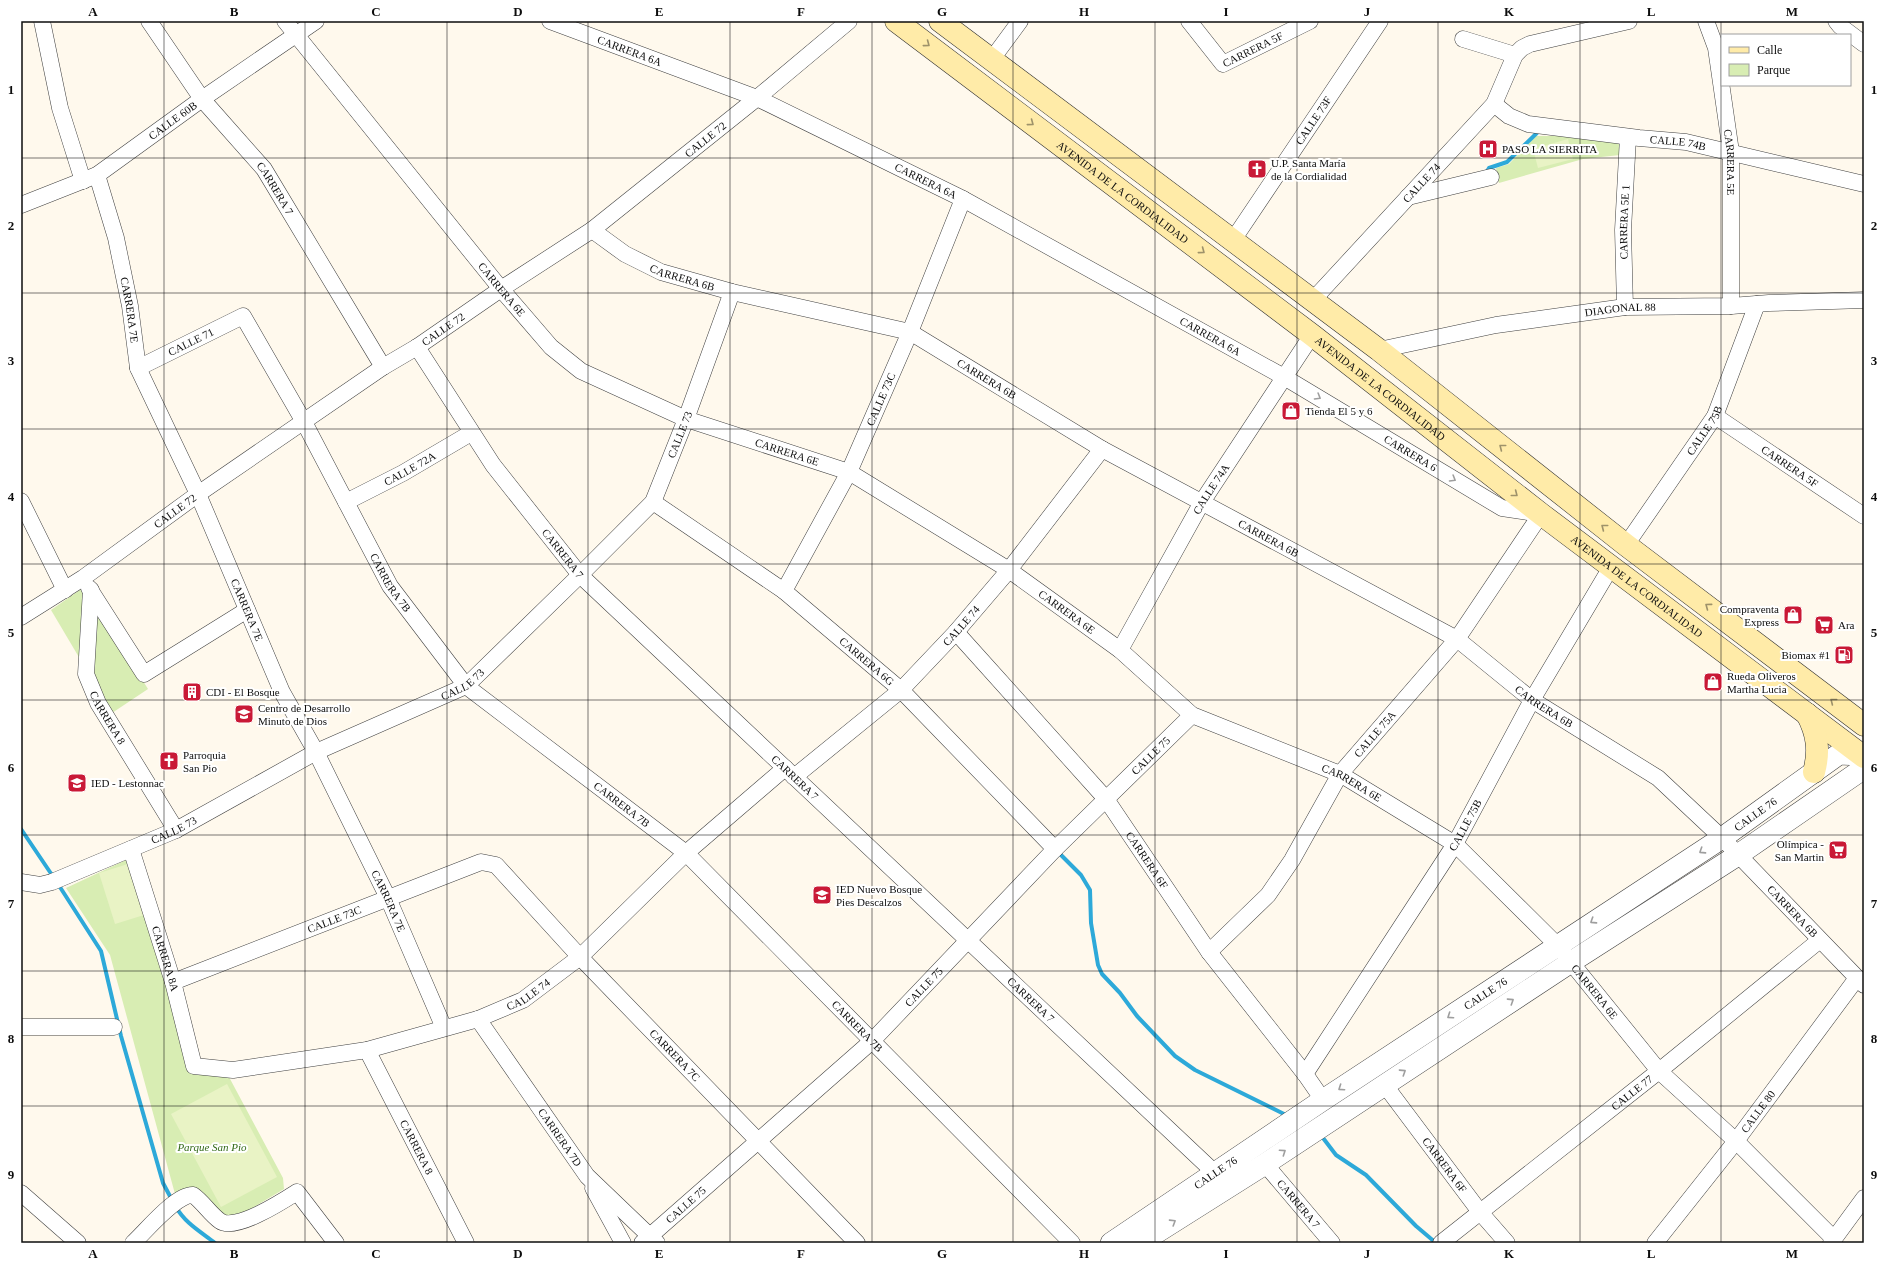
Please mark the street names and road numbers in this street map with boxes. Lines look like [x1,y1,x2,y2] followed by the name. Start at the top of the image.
[1221,29,1285,69] street label: CARRERA 5F
[596,33,663,68] street label: CARRERA 6A
[1293,94,1334,147] street label: CALLE 73F
[146,99,199,142] street label: CALLE 60B
[682,119,728,160] street label: CALLE 72
[1722,128,1737,196] street label: CARRERA 5E
[1649,133,1707,153] street label: CALLE 74B
[1055,139,1191,246] street label: AVENIDA DE LA CORDIALIDAD
[254,159,296,217] street label: CARRERA 7
[1400,160,1443,205] street label: CALLE 74
[893,161,959,201] street label: CARRERA 6A
[1617,184,1631,259] street label: CARRERA 5E 1
[476,260,528,319] street label: CARRERA 6E
[648,261,716,293] street label: CARRERA 6B
[118,276,141,344] street label: CARRERA 7E
[1584,301,1656,319] street label: DIAGONAL 88
[419,310,467,348] street label: CALLE 72
[1178,314,1243,358] street label: CARRERA 6A
[166,326,216,358] street label: CALLE 71
[1313,334,1448,443] street label: AVENIDA DE LA CORDIALIDAD
[955,356,1018,401] street label: CARRERA 6B
[864,371,898,428] street label: CALLE 73C
[1684,404,1724,457] street label: CALLE 75B
[665,409,694,460] street label: CALLE 73
[1382,433,1440,474] street label: CARRERA 6
[754,436,821,468] street label: CARRERA 6E
[1759,443,1820,489] street label: CARRERA 5F
[382,449,438,488] street label: CALLE 72A
[1191,462,1231,516] street label: CALLE 74A
[151,492,198,530] street label: CALLE 72
[1236,517,1301,559] street label: CARRERA 6B
[540,526,586,581] street label: CARRERA 7
[1569,533,1705,640] street label: AVENIDA DE LA CORDIALIDAD
[368,551,413,614] street label: CARRERA 7B
[229,577,266,643] street label: CARRERA 7E
[1036,587,1098,636] street label: CARRERA 6E
[940,603,982,648] street label: CALLE 74
[837,635,897,688] street label: CARRERA 6G
[439,666,487,702] street label: CALLE 73
[1513,683,1575,730] street label: CARRERA 6B
[88,689,128,747] street label: CARRERA 8
[1351,708,1398,759] street label: CALLE 75A
[1129,734,1173,777] street label: CALLE 75
[769,753,821,803] street label: CARRERA 7
[1320,761,1384,804] street label: CARRERA 6E
[592,779,652,829] street label: CARRERA 7B
[1732,795,1779,833] street label: CALLE 76
[1446,797,1484,853] street label: CALLE 75B
[149,814,199,846] street label: CALLE 73
[1124,829,1170,891] street label: CARRERA 6F
[369,868,408,934] street label: CARRERA 7E
[1765,883,1820,939] street label: CARRERA 6B
[306,903,363,935] street label: CALLE 73C
[150,925,181,993] street label: CARRERA 8A
[1569,962,1620,1021] street label: CARRERA 6E
[902,964,945,1009] street label: CALLE 75
[1005,975,1057,1025] street label: CARRERA 7
[1462,975,1510,1012] street label: CALLE 76
[505,976,552,1012] street label: CALLE 74
[829,998,885,1054] street label: CARRERA 7B
[647,1027,703,1083] street label: CARRERA 7C
[1609,1072,1655,1112] street label: CALLE 77
[1738,1088,1778,1135] street label: CALLE 80
[536,1106,584,1169] street label: CARRERA 7D
[398,1118,436,1177] street label: CARRERA 8
[1420,1135,1469,1195] street label: CARRERA 6F
[1192,1154,1240,1191] street label: CALLE 76
[1275,1177,1323,1231] street label: CARRERA 7
[663,1184,708,1225] street label: CALLE 75

